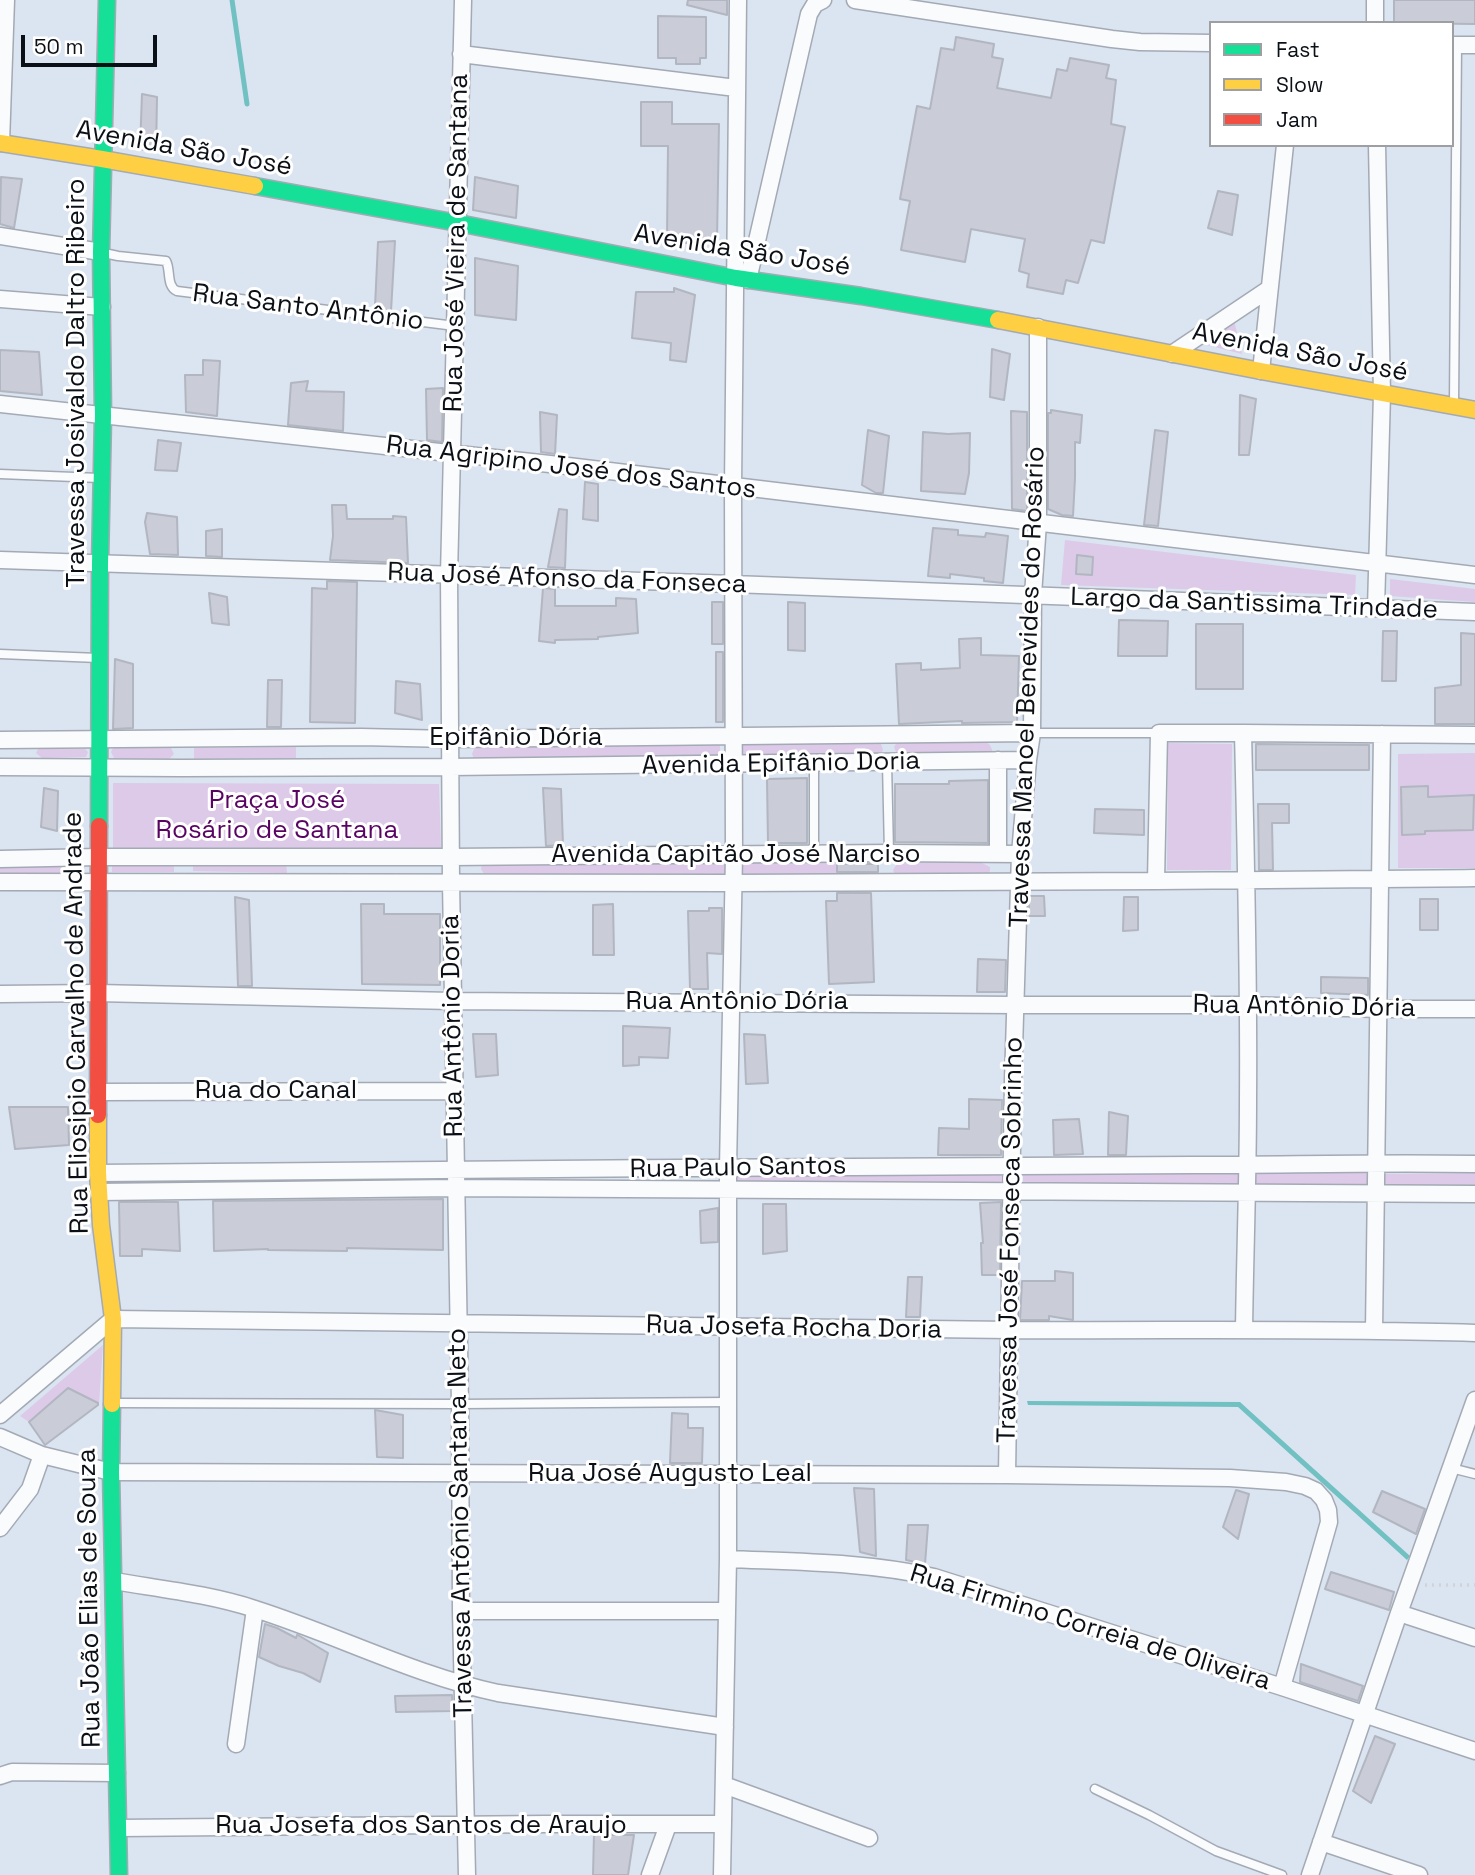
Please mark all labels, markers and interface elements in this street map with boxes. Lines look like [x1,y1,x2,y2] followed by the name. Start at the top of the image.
[24,21,161,65] scale bar
[1209,21,1454,147] legend
[34,33,84,60] text: 50 m
[1276,36,1320,63] text: Fast
[1276,71,1324,98] text: Slow
[438,73,476,413] street label: Rua José Vieira de Santana
[1276,106,1318,133] text: Jam
[74,115,294,183] street label: Avenida São José
[61,178,93,588] street label: Travessa Josivaldo Daltro Ribeiro
[632,218,852,284] street label: Avenida São José
[191,278,425,338] street label: Rua Santo Antônio
[1190,317,1410,389] street label: Avenida São José
[384,430,758,506] street label: Rua Agripino José dos Santos
[1004,446,1052,928] street label: Travessa Manoel Benevides do Rosário
[387,557,747,601] street label: Rua José Afonso da Fonseca
[1070,582,1438,626] street label: Largo da Santissima Trindade
[429,722,603,754] street label: Epifânio Dória
[641,746,921,782] street label: Avenida Epifânio Doria
[156,785,398,846] park label: Praça José Rosário de Santana
[58,812,96,1234] street label: Rua Eliosipio Carvalho de Andrade
[551,839,921,871] street label: Avenida Capitão José Narciso
[435,914,471,1138] street label: Rua Antônio Doria
[626,986,848,1018] street label: Rua Antônio Dória
[1192,989,1416,1025] street label: Rua Antônio Dória
[992,1037,1030,1443] street label: Travessa José Fonseca Sobrinho
[195,1075,357,1107] street label: Rua do Canal
[629,1151,847,1185] street label: Rua Paulo Santos
[646,1310,942,1346] street label: Rua Josefa Rocha Doria
[442,1328,480,1718] street label: Travessa Antônio Santana Neto
[72,1448,108,1748] street label: Rua João Elias de Souza
[528,1458,812,1490] street label: Rua José Augusto Leal
[906,1558,1274,1698] street label: Rua Firmino Correia de Oliveira
[215,1810,627,1842] street label: Rua Josefa dos Santos de Araujo

